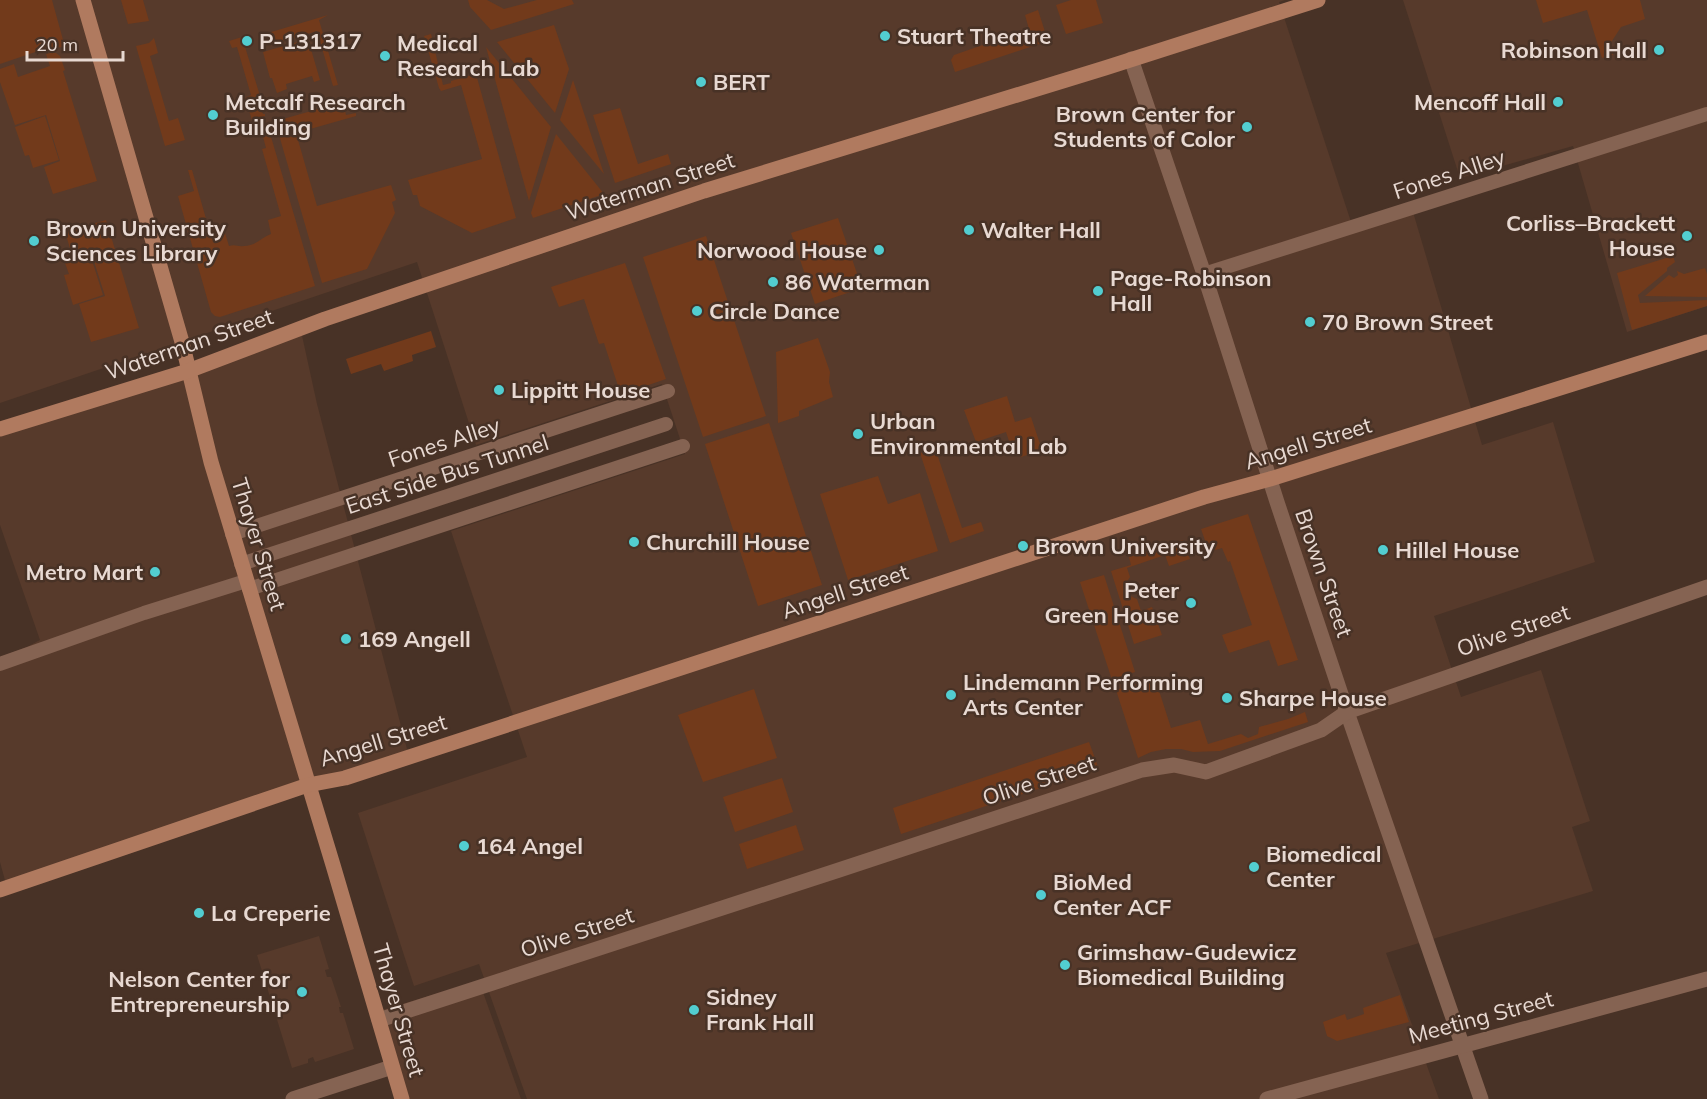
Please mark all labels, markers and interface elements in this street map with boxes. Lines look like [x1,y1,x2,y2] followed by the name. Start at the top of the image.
[897,22,1051,50] place label: Stuart Theatre
[27,24,123,62] scale bar
[259,27,362,55] place label: P-131317
[397,29,539,82] place label: Medical Research Lab
[878,29,892,43] marker: Stuart Theatre
[36,33,78,56] text: 20 m
[240,34,254,48] marker: P-131317
[1501,36,1647,64] place label: Robinson Hall
[1652,43,1666,57] marker: Robinson Hall
[378,49,392,63] marker: Medical Research Lab
[713,68,770,96] place label: BERT
[694,75,708,89] marker: BERT
[225,88,406,141] place label: Metcalf Research Building
[1414,88,1546,116] place label: Mencoff Hall
[1551,95,1565,109] marker: Mencoff Hall
[1053,100,1235,153] place label: Brown Center for Students of Color
[206,108,220,122] marker: Metcalf Research Building
[1240,120,1254,134] marker: Brown Center for Students of Color
[1389,143,1509,205] street label: Fones Alley
[562,145,738,226] street label: Waterman Street
[1506,209,1675,262] place label: Corliss–Brackett House
[46,214,226,267] place label: Brown University Sciences Library
[981,216,1101,244] place label: Walter Hall
[962,223,976,237] marker: Walter Hall
[1680,229,1694,243] marker: Corliss–Brackett House
[27,234,41,248] marker: Brown University Sciences Library
[697,236,867,264] place label: Norwood House
[872,243,886,257] marker: Norwood House
[1110,264,1272,317] place label: Page-Robinson Hall
[785,268,930,296] place label: 86 Waterman
[766,275,780,289] marker: 86 Waterman
[1091,284,1105,298] marker: Page-Robinson Hall
[709,297,840,325] place label: Circle Dance
[101,302,277,386] street label: Waterman Street
[690,304,704,318] marker: Circle Dance
[1322,308,1493,336] place label: 70 Brown Street
[1303,315,1317,329] marker: 70 Brown Street
[511,376,650,404] place label: Lippitt House
[492,383,506,397] marker: Lippitt House
[870,407,1067,460] place label: Urban Environmental Lab
[1241,410,1375,476] street label: Angell Street
[384,411,504,473] street label: Fones Alley
[851,427,865,441] marker: Urban Environmental Lab
[342,428,552,520] street label: East Side Bus Tunnel
[226,474,293,614] street label: Thayer Street
[1289,505,1359,641] street label: Brown Street
[646,528,810,556] place label: Churchill House
[1035,532,1215,560] place label: Brown University
[627,535,641,549] marker: Churchill House
[1395,536,1519,564] place label: Hillel House
[1016,539,1030,553] marker: Brown University
[1376,543,1390,557] marker: Hillel House
[778,557,912,625] street label: Angell Street
[26,558,143,586] place label: Metro Mart
[148,565,162,579] marker: Metro Mart
[1045,576,1179,629] place label: Peter Green House
[1184,596,1198,610] marker: Peter Green House
[1453,598,1573,662] street label: Olive Street
[358,625,471,653] place label: 169 Angell
[339,632,353,646] marker: 169 Angell
[963,668,1203,721] place label: Lindemann Performing Arts Center
[1239,684,1387,712] place label: Sharpe House
[944,688,958,702] marker: Lindemann Performing Arts Center
[1220,691,1234,705] marker: Sharpe House
[316,707,450,773] street label: Angell Street
[979,748,1099,811] street label: Olive Street
[476,832,583,860] place label: 164 Angel
[457,839,471,853] marker: 164 Angel
[1266,840,1382,893] place label: Biomedical Center
[1247,860,1261,874] marker: Biomedical Center
[1053,868,1171,921] place label: BioMed Center ACF
[1034,888,1048,902] marker: BioMed Center ACF
[211,899,331,927] place label: La Creperie
[517,900,637,963] street label: Olive Street
[192,906,206,920] marker: La Creperie
[1077,938,1297,991] place label: Grimshaw-Gudewicz Biomedical Building
[367,940,431,1080] street label: Thayer Street
[1058,958,1072,972] marker: Grimshaw-Gudewicz Biomedical Building
[108,965,290,1018] place label: Nelson Center for Entrepreneurship
[706,983,814,1036] place label: Sidney Frank Hall
[1406,984,1557,1050] street label: Meeting Street
[295,985,309,999] marker: Nelson Center for Entrepreneurship
[687,1003,701,1017] marker: Sidney Frank Hall

